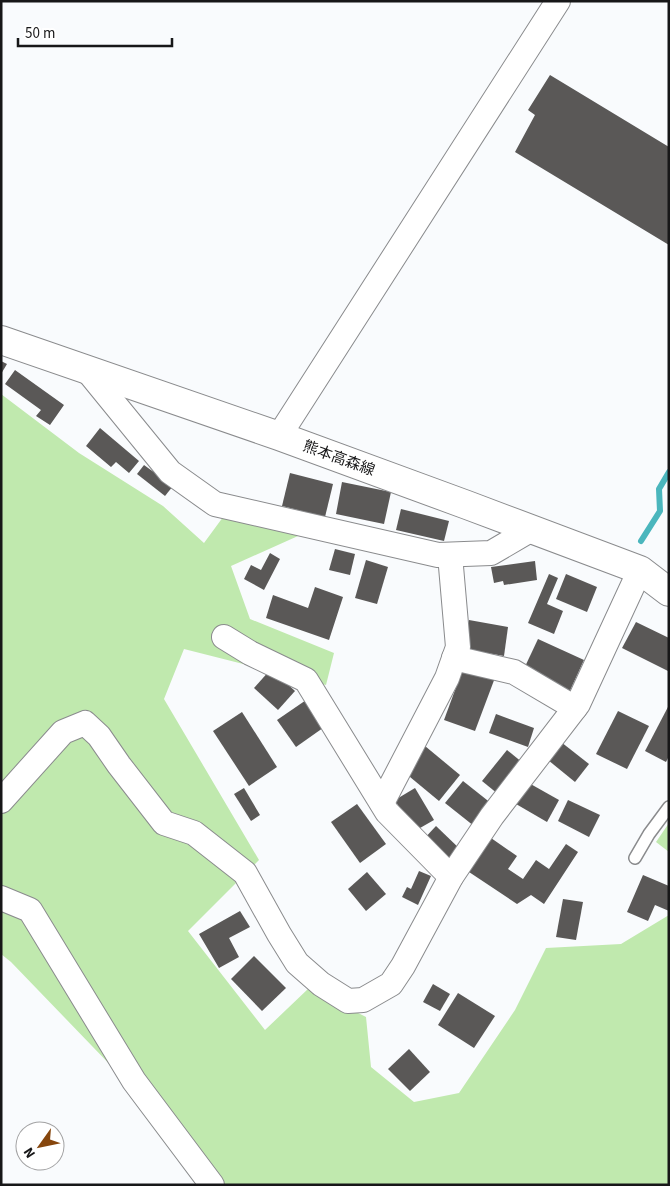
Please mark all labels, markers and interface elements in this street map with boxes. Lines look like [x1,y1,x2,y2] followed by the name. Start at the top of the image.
[18,15,171,47] scale bar
[25,23,55,44] text: 50 m
[300,436,378,481] street label: 熊本高森線
[15,1121,65,1171] north arrow
[19,1143,41,1162] text: N

